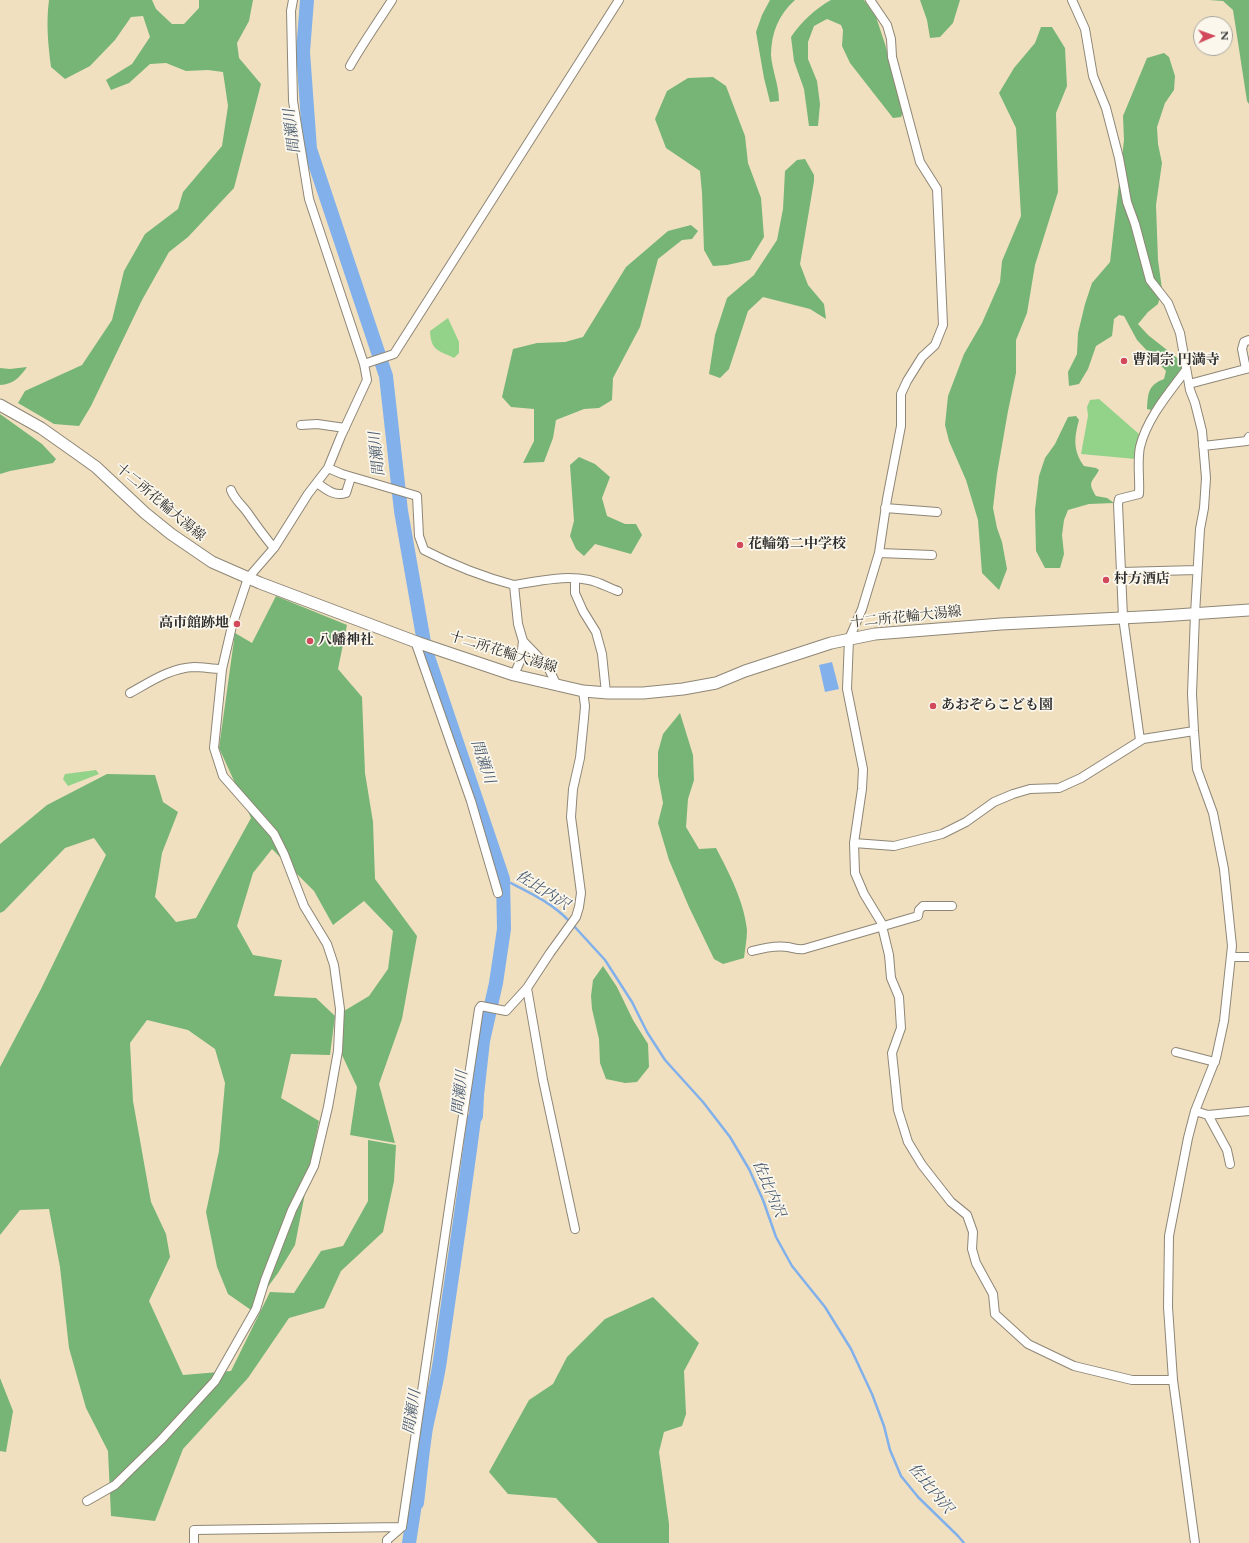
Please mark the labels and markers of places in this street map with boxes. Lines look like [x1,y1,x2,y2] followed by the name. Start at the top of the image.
[1132,353,1220,369] place label: 曹洞宗 円満寺
[1119,356,1129,366] marker: 曹洞宗 円満寺
[748,537,846,553] place label: 花輪第二中学校
[735,540,745,550] marker: 花輪第二中学校
[1114,572,1170,588] place label: 村方酒店
[1101,575,1111,585] marker: 村方酒店
[159,616,229,632] place label: 高市館跡地
[232,619,242,629] marker: 高市館跡地
[318,633,374,649] place label: 八幡神社
[305,636,315,646] marker: 八幡神社
[941,698,1053,714] place label: あおぞらこども園
[928,701,938,711] marker: あおぞらこども園

